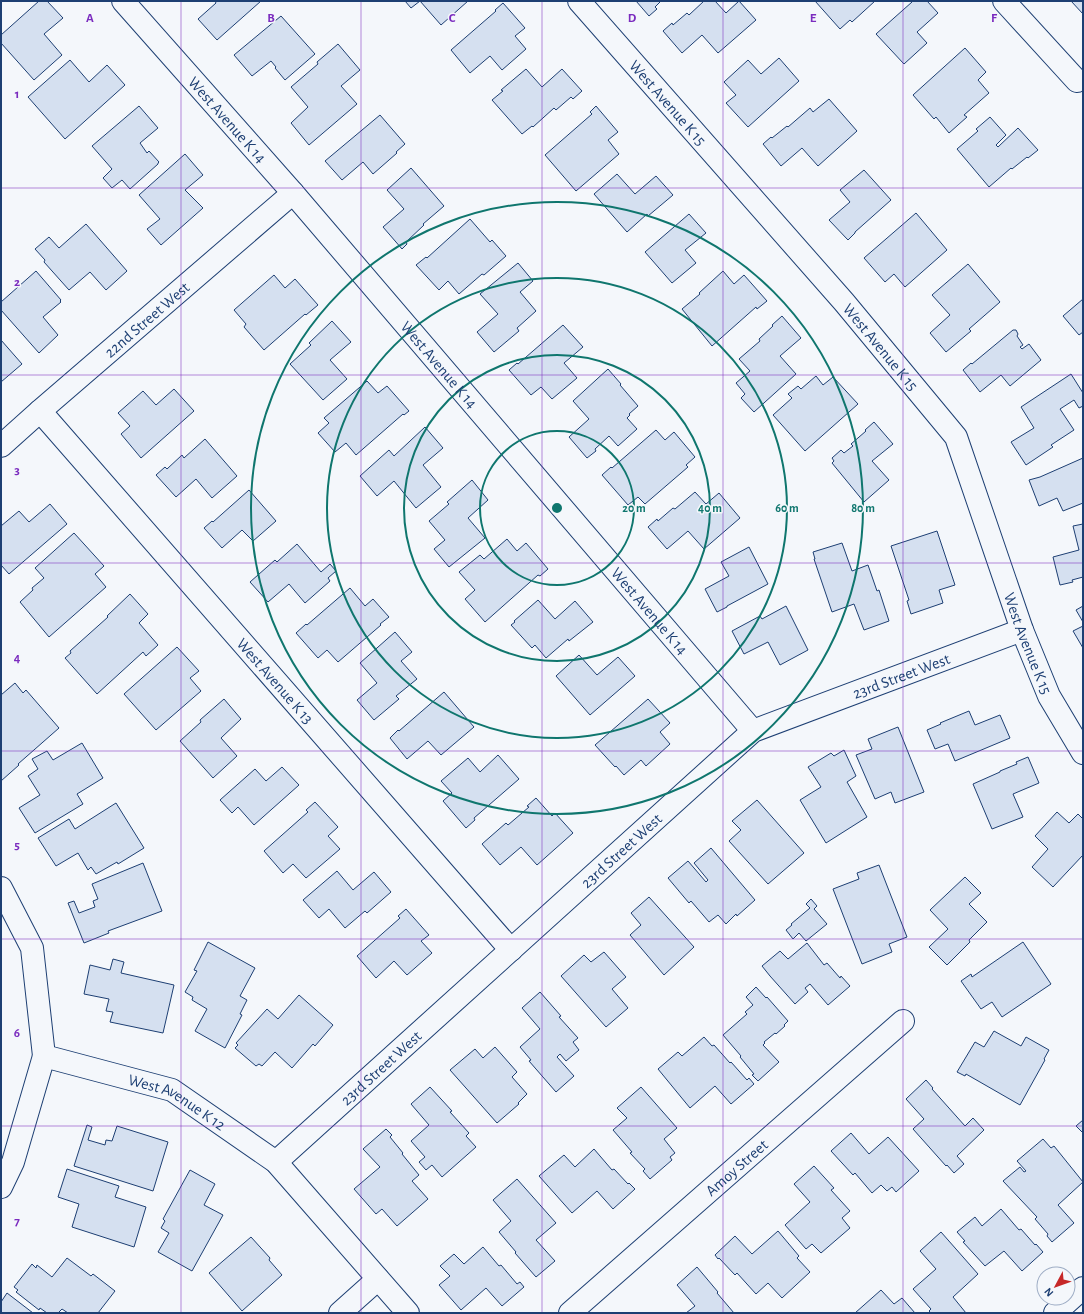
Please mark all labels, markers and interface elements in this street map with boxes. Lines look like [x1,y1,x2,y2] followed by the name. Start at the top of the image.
[86,12,94,25] text: A
[267,12,275,25] text: B
[449,12,456,25] text: C
[628,12,637,25] text: D
[810,12,817,25] text: E
[991,12,998,25] text: F
[626,57,709,149] street label: West Avenue K 15
[185,74,269,166] street label: West Avenue K 14
[15,88,19,101] text: 1
[14,276,20,289] text: 2
[102,279,193,361] street label: 22nd Street West
[840,301,921,394] street label: West Avenue K 15
[397,319,480,412] street label: West Avenue K 14
[14,464,20,477] text: 3
[550,501,564,515] centre of rings
[622,502,646,514] text: 20 m
[698,502,722,514] text: 40 m
[775,502,799,514] text: 60 m
[851,502,875,514] text: 80 m
[608,565,691,658] street label: West Avenue K 14
[1001,591,1054,697] street label: West Avenue K 15
[233,635,316,727] street label: West Avenue K 13
[851,651,952,702] street label: 23rd Street West
[14,652,21,665] text: 4
[578,811,665,891] street label: 23rd Street West
[14,839,20,852] text: 5
[14,1027,20,1040] text: 6
[338,1028,425,1108] street label: 23rd Street West
[126,1072,228,1134] street label: West Avenue K 12
[703,1137,771,1199] street label: Amoy Street
[14,1215,20,1228] text: 7
[1036,1266,1076,1306] north arrow
[1042,1286,1055,1299] text: N

